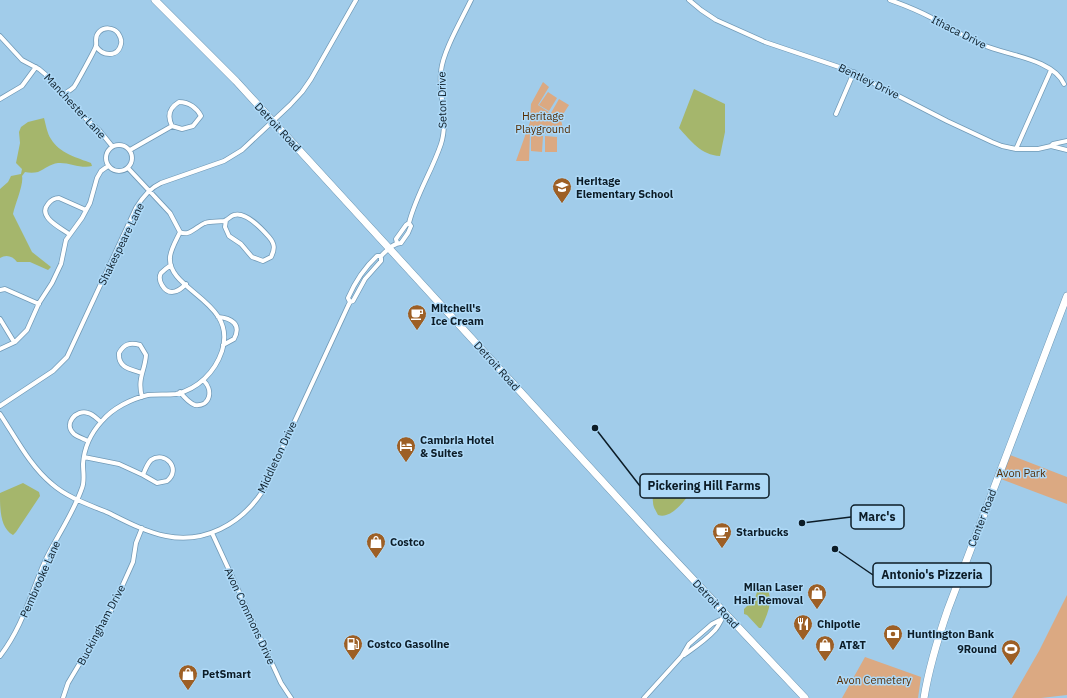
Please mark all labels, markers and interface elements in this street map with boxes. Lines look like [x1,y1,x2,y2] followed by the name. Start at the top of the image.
[929,12,989,52] street label: Ithaca Drive
[836,60,902,102] street label: Bentley Drive
[41,70,109,142] street label: Manchester Lane
[435,71,449,129] street label: Seton Drive
[252,100,304,154] street label: Detroit Road
[515,109,571,136] park label: Heritage Playground
[576,174,674,201] place label: Heritage Elementary School
[551,176,573,204] school or university icon: Heritage Elementary School
[95,200,147,288] street label: Shakespeare Lane
[431,301,484,328] place label: Mitchell's Ice Cream
[406,303,428,331] cafe icon: Mitchell's Ice Cream
[471,338,523,394] street label: Detroit Road
[254,419,300,495] street label: Middleton Drive
[420,433,495,460] place label: Cambria Hotel & Suites
[395,435,417,463] hotel icon: Cambria Hotel & Suites
[996,466,1046,480] park label: Avon Park
[640,474,769,498] callout: Pickering Hill Farms
[648,478,760,493] text: Pickering Hill Farms
[965,487,999,549] street label: Center Road
[851,505,904,529] callout: Marc's
[859,509,895,524] text: Marc's
[711,521,733,549] cafe icon: Starbucks
[736,525,789,539] place label: Starbucks
[365,531,387,559] shop icon: Costco
[390,535,425,549] place label: Costco
[17,538,63,620] street label: Pembrooke Lane
[873,563,991,587] callout: Antonio's Pizzeria
[221,565,279,667] street label: Avon Commons Drive
[881,567,983,582] text: Antonio's Pizzeria
[690,577,742,631] street label: Detroit Road
[734,580,804,607] place label: Milan Laser Hair Removal
[74,582,128,668] street label: Buckingham Drive
[806,582,828,610] shop icon: Milan Laser Hair Removal
[792,613,814,641] restaurant icon: Chipotle
[817,617,860,631] place label: Chipotle
[882,623,904,651] bank icon: Huntington Bank
[907,627,995,641] place label: Huntington Bank
[342,633,364,661] fuel station icon: Costco Gasoline
[814,634,836,662] shop icon: AT&T
[367,637,450,651] place label: Costco Gasoline
[839,638,866,652] place label: AT&T
[1000,638,1022,666] sports icon: 9Round
[957,642,997,656] place label: 9Round
[177,663,199,691] shop icon: PetSmart
[202,667,251,681] place label: PetSmart
[836,673,912,687] park label: Avon Cemetery

